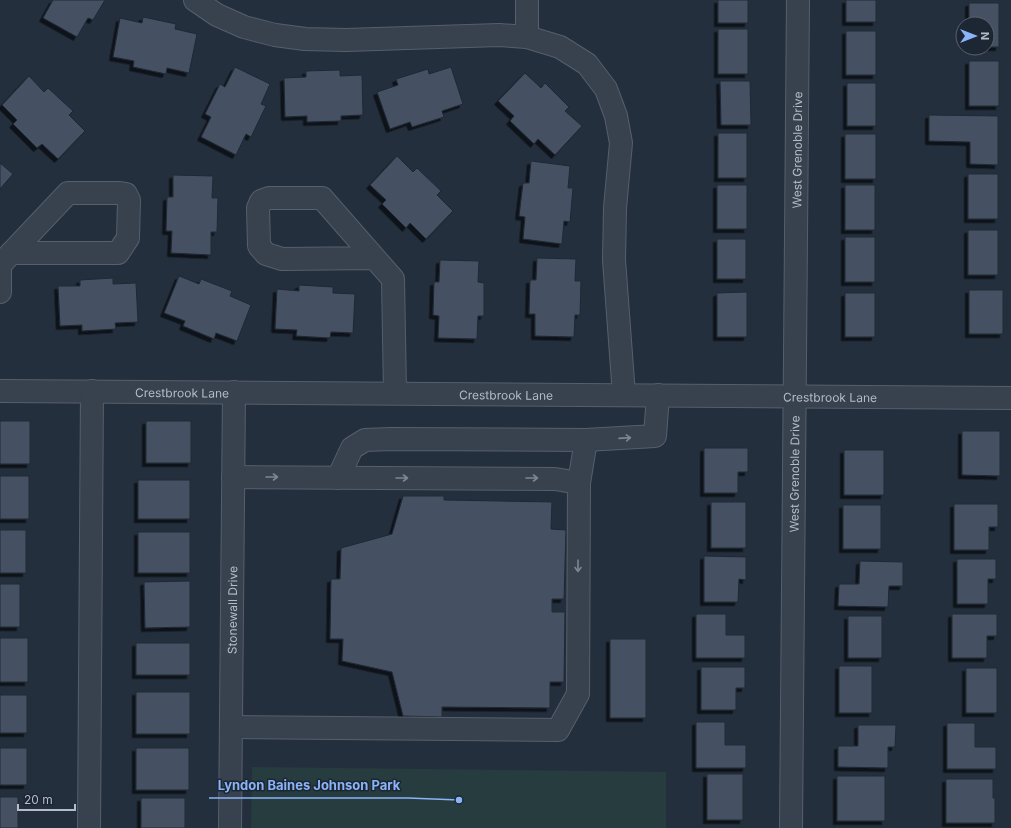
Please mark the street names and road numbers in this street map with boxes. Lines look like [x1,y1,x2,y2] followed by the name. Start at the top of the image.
[789,92,805,209] street label: West Grenoble Drive
[135,384,229,400] street label: Crestbrook Lane
[459,387,553,402] street label: Crestbrook Lane
[783,389,877,405] street label: Crestbrook Lane
[786,415,802,533] street label: West Grenoble Drive
[224,566,240,654] street label: Stonewall Drive

